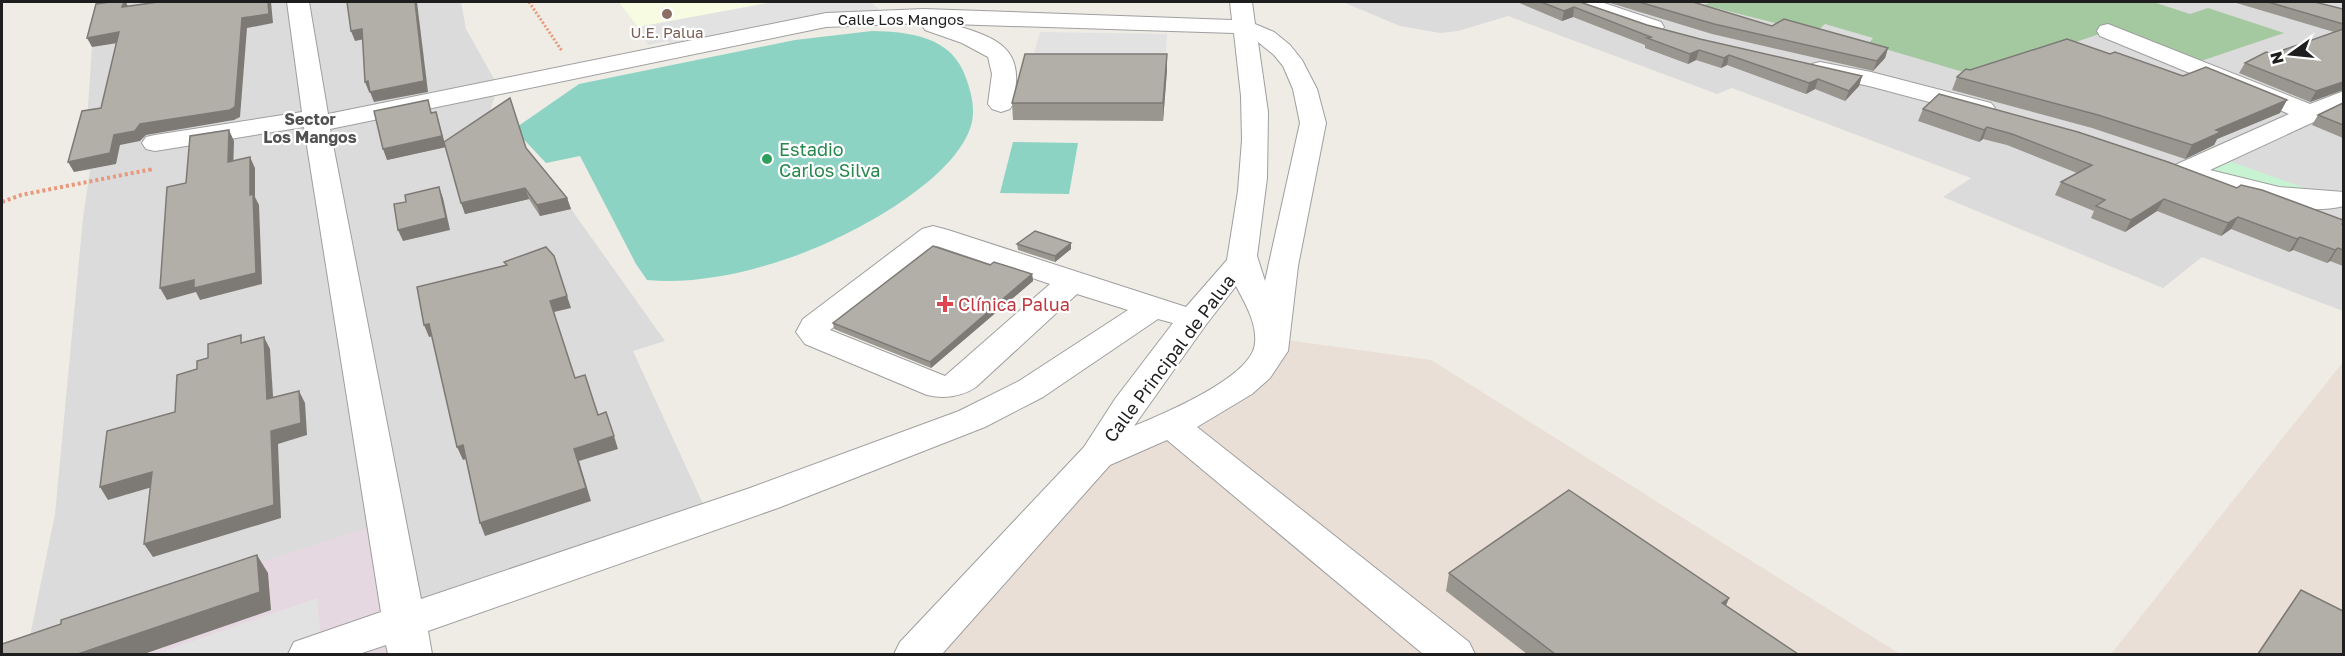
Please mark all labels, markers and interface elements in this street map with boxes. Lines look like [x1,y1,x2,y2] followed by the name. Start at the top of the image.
[660,7,674,21] marker: U.E. Palua
[838,10,964,28] street label: Calle Los Mangos
[631,23,703,41] place label: U.E. Palua
[2261,24,2321,84] north arrow
[2265,49,2288,66] text: N
[263,109,357,147] district label: Sector Los Mangos
[779,138,880,181] place label: Estadio Carlos Silva
[760,152,774,166] marker: Estadio Carlos Silva
[1099,270,1239,446] street label: Calle Principal de Palua
[958,293,1070,315] place label: Clínica Palua
[936,295,954,313] marker: Clínica Palua

